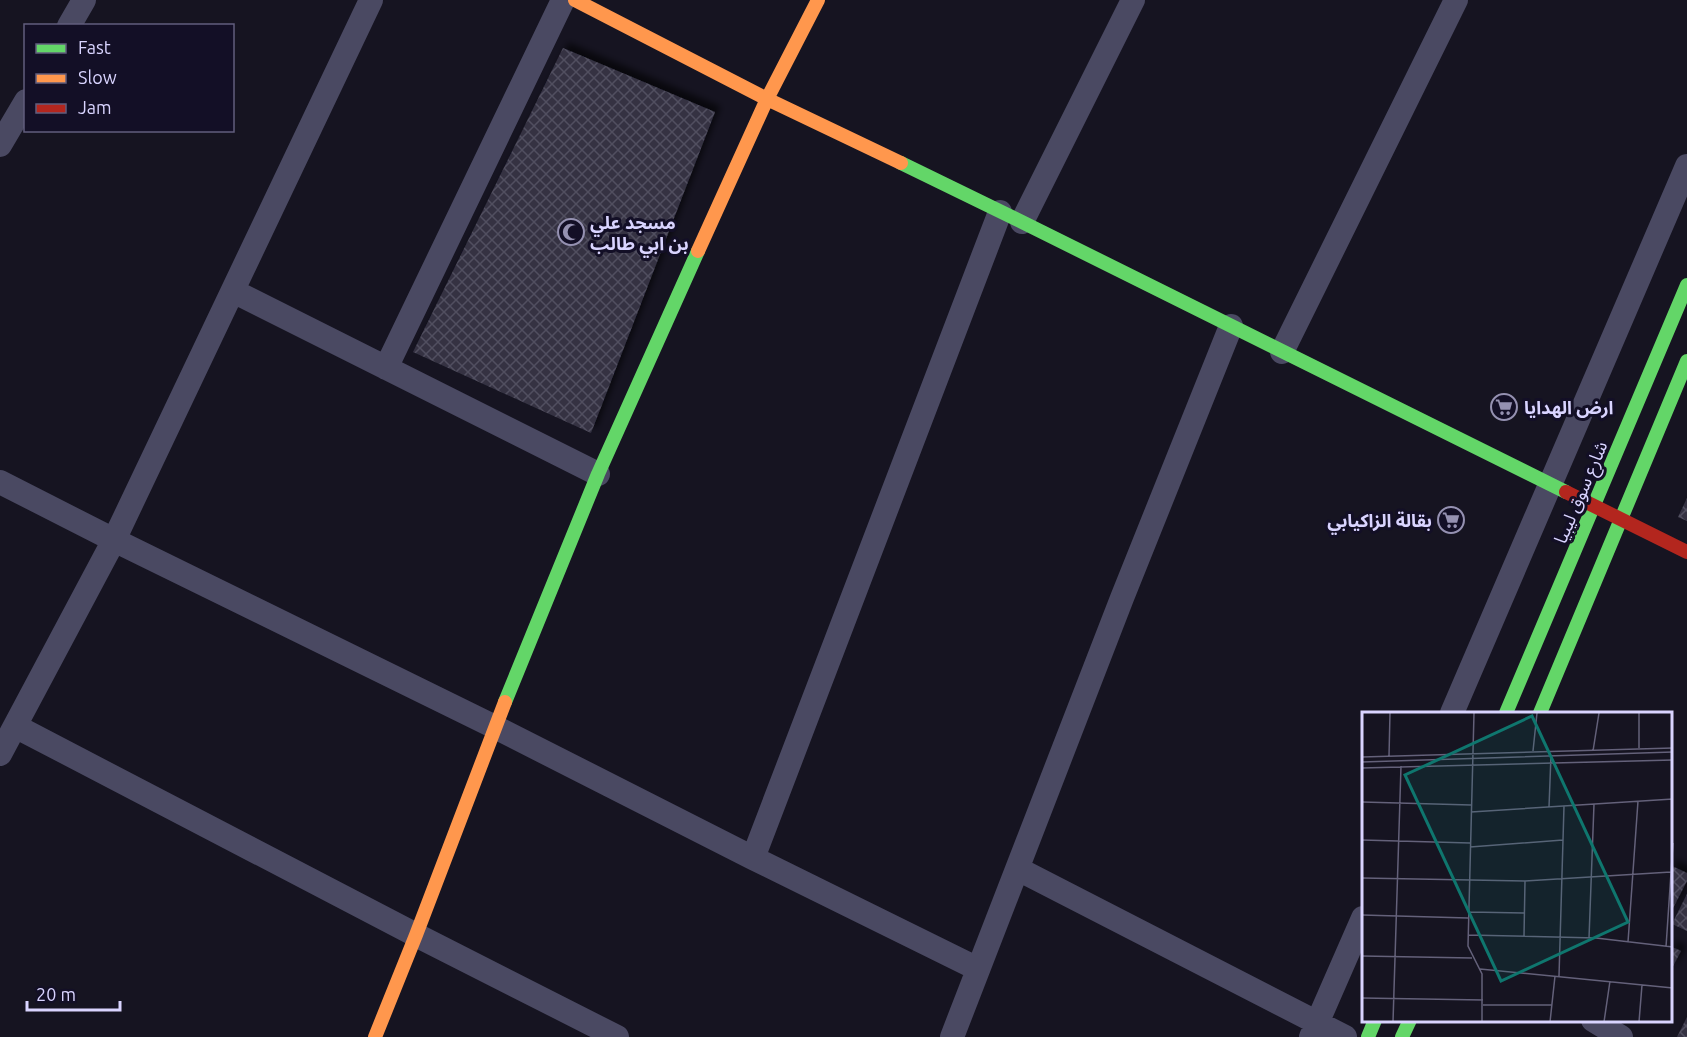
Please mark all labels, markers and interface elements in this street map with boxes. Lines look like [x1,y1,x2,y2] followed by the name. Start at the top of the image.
[24,24,234,132] legend
[78,37,111,57] text: Fast
[78,67,117,87] text: Slow
[78,97,112,117] text: Jam
[590,212,689,258] place label: مسجد علي بن ابي طالب
[556,217,586,247] mosque icon: مسجد علي بن ابي طالب
[1489,392,1519,422] supermarket icon: ارض الهدايا
[1524,397,1614,419] place label: ارض الهدايا
[1549,438,1615,548] street label: شارع سوق ليبيا
[1436,505,1466,535] supermarket icon: بقالة الزاكيابي
[1327,510,1432,535] place label: بقالة الزاكيابي
[1362,712,1672,1022] inset map
[27,974,120,1012] scale bar
[36,984,76,1004] text: 20 m

